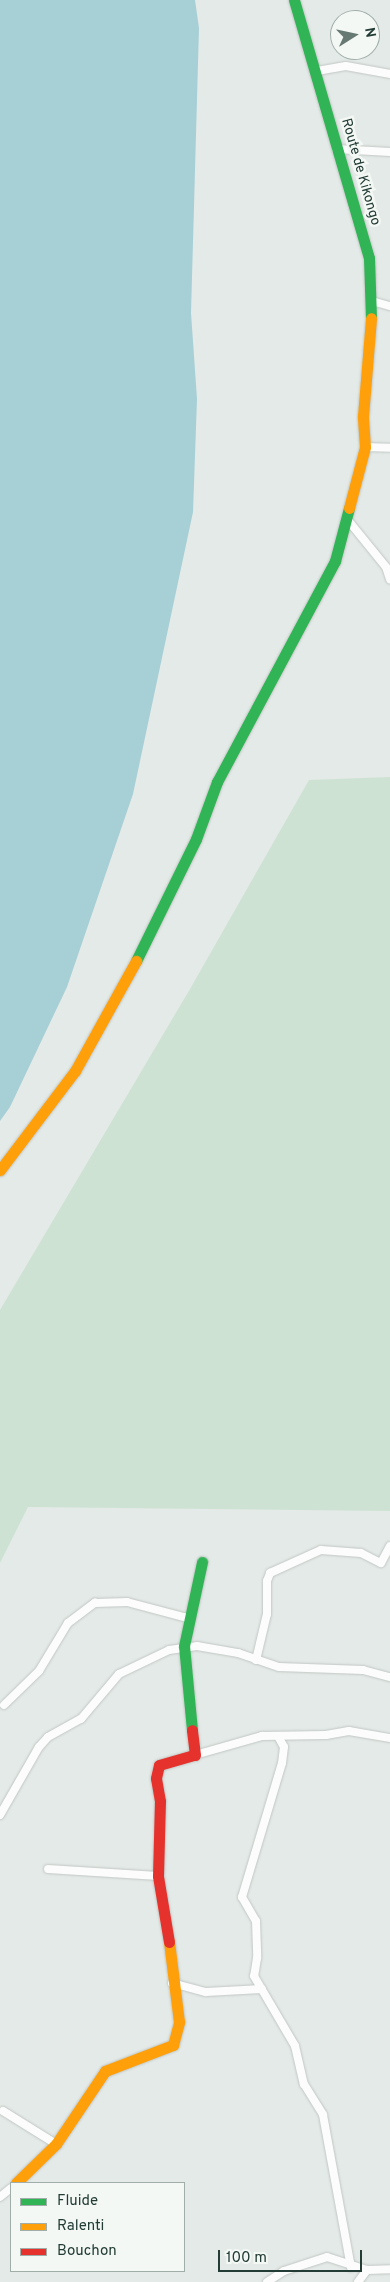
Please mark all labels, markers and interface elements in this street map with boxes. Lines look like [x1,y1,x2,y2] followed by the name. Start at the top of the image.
[330,10,380,60] north arrow
[360,26,379,39] text: N
[337,117,383,227] street label: Route de Kikongo
[10,2182,185,2272] legend
[57,2192,98,2211] text: Fluide
[57,2217,104,2236] text: Ralenti
[220,2240,364,2272] scale bar
[57,2242,117,2261] text: Bouchon
[226,2249,267,2268] text: 100 m

